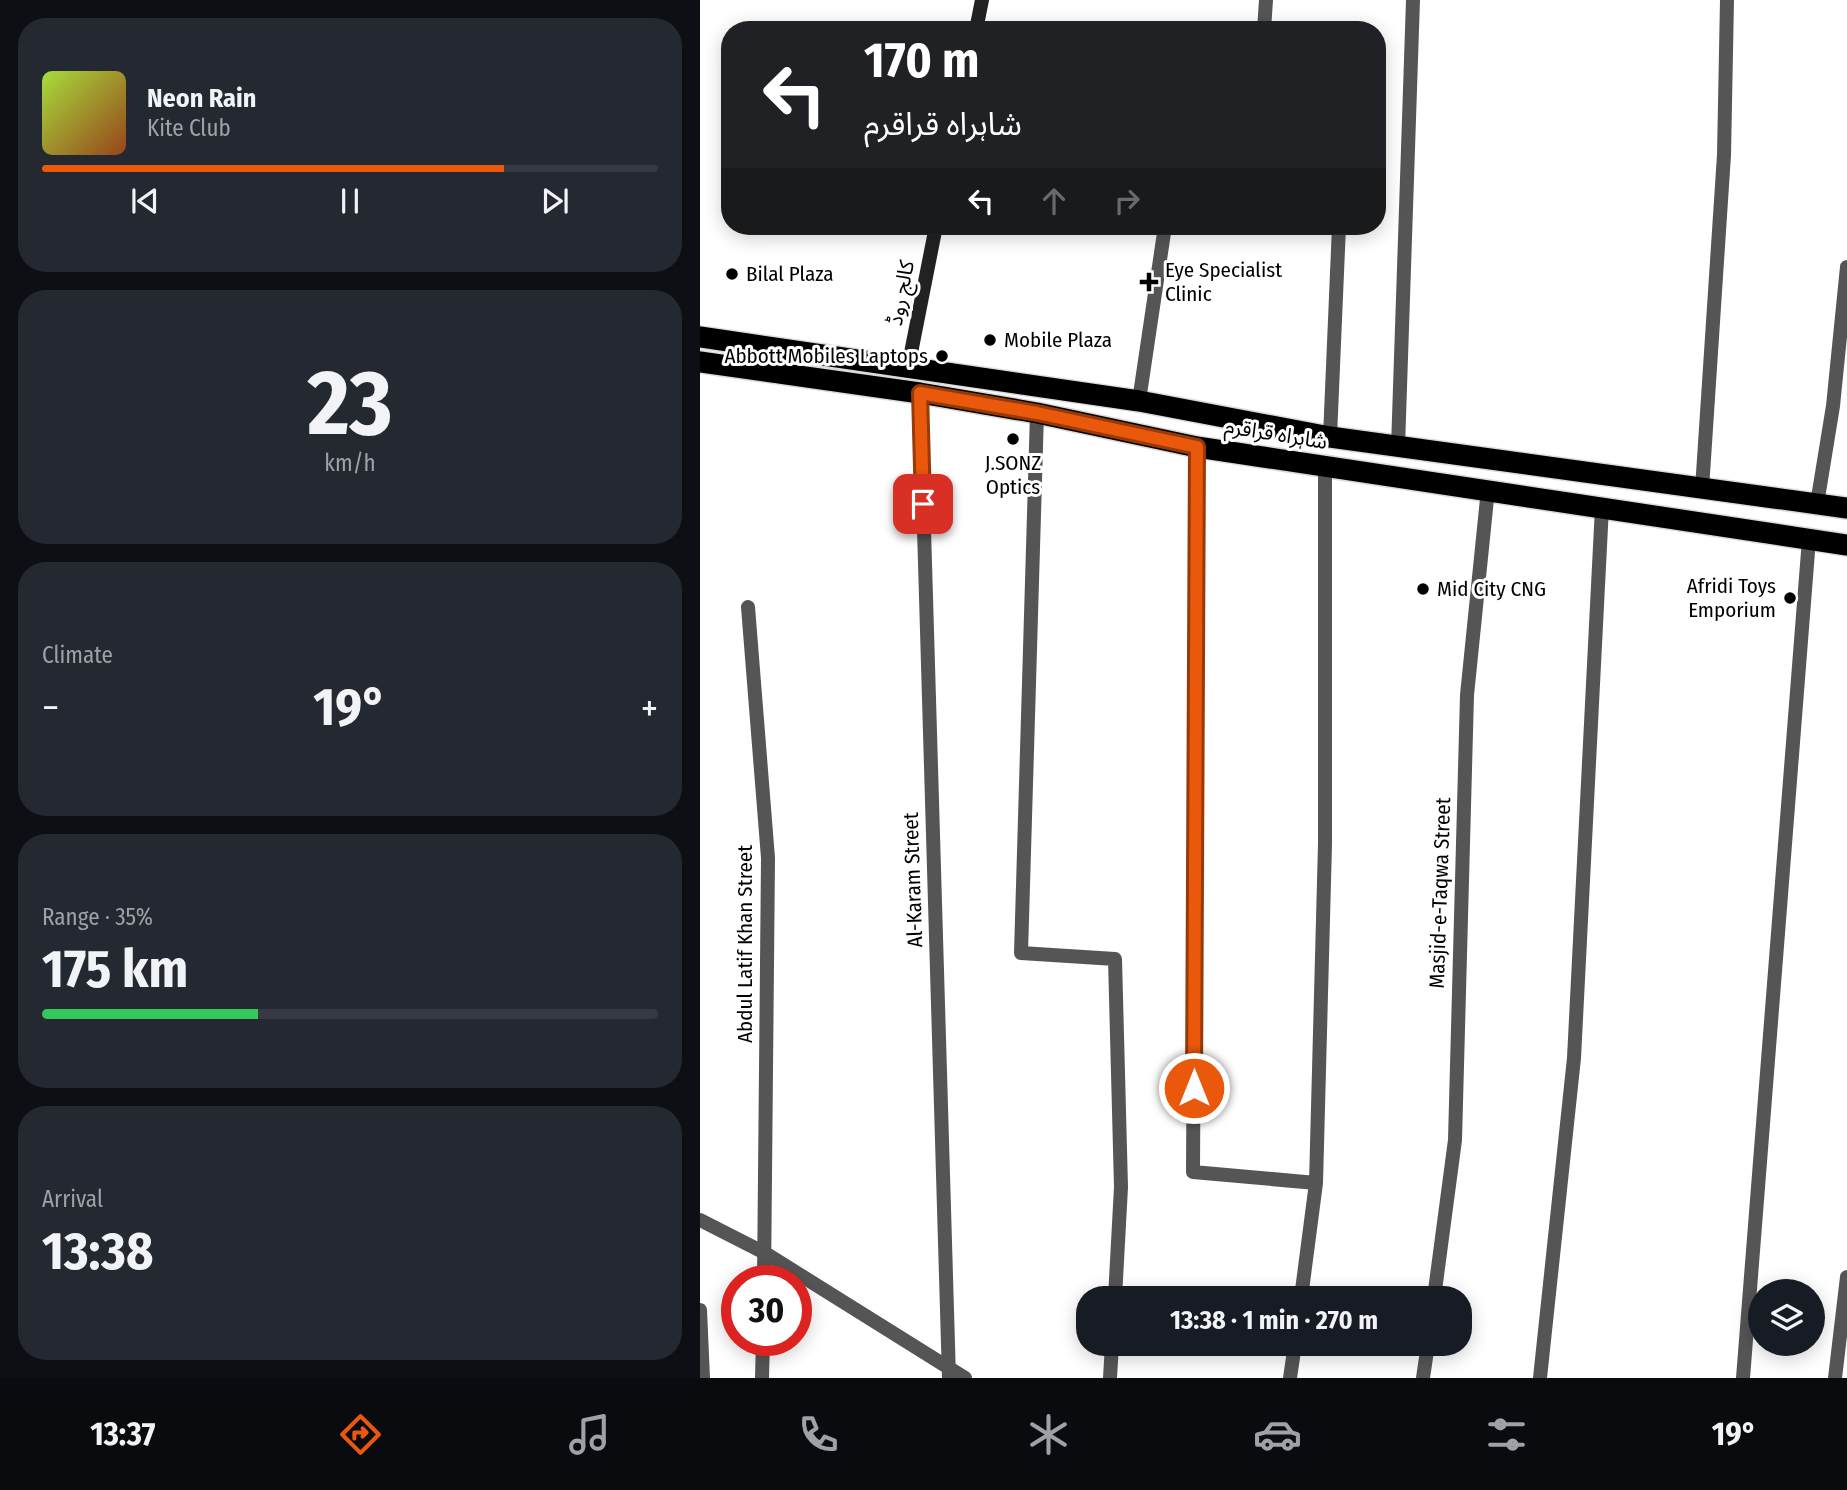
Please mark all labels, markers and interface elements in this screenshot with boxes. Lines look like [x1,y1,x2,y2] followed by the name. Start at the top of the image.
[864,31,980,90] text: 170 m
[749,49,840,140] icon: left
[147,83,256,114] text: Neon Rain
[864,105,1022,143] text: شاہراہ قراقرم
[147,114,231,142] text: Kite Club
[126,182,164,220] icon: previous
[331,182,369,220] icon: pause
[536,182,574,220] icon: next
[962,182,1000,220] icon: left
[1035,182,1073,220] icon: ahead
[1108,182,1146,220] icon: right
[1165,257,1282,307] place label: Eye Specialist Clinic
[882,258,922,328] street label: کالج روڈ
[746,261,834,287] place label: Bilal Plaza
[724,266,740,282] marker: Bilal Plaza
[1139,272,1159,292] marker: Eye Specialist Clinic
[1004,327,1112,353] place label: Mobile Plaza
[982,332,998,348] marker: Mobile Plaza
[724,343,928,369] place label: Abbott Mobiles Laptops
[934,348,950,364] marker: Abbott Mobiles Laptops
[307,349,393,458] text: 23
[1222,413,1329,458] street label: شاہراہ قراقرم
[1005,431,1021,447] marker: J.SONZ Optics
[324,449,376,477] text: km/h
[985,450,1041,500] place label: J.SONZ Optics
[893,474,953,534] pin
[904,485,942,523] icon: arrive
[1687,573,1776,623] place label: Afridi Toys Emporium
[1437,576,1546,602] place label: Mid City CNG
[1415,581,1431,597] marker: Mid City CNG
[1782,590,1798,606] marker: Afridi Toys Emporium
[42,641,113,669] text: Climate
[313,676,387,739] text: 19°
[42,685,59,731] text: −
[641,685,658,731] text: +
[1424,797,1456,989] street label: Masjid-e-Taqwa Street
[898,812,928,948] street label: Al-Karam Street
[732,845,758,1043] street label: Abdul Latif Khan Street
[42,903,153,931] text: Range · 35%
[42,938,188,1001] text: 175 km
[1157,1051,1231,1125] position arrow
[42,1185,103,1213] text: Arrival
[42,1220,153,1283] text: 13:38
[721,1265,812,1356] speed limit sign: 30
[1748,1279,1825,1356] map controls
[1748,1279,1825,1356] button: layers
[1170,1305,1378,1336] text: 13:38 · 1 min · 270 m
[336,1410,385,1459] icon: directions
[565,1410,614,1459] icon: music
[794,1410,843,1459] icon: phone
[1024,1410,1073,1459] icon: climate
[1253,1410,1302,1459] icon: car
[1482,1410,1531,1459] icon: filters
[90,1415,155,1453] text: 13:37
[1712,1415,1757,1453] text: 19°

